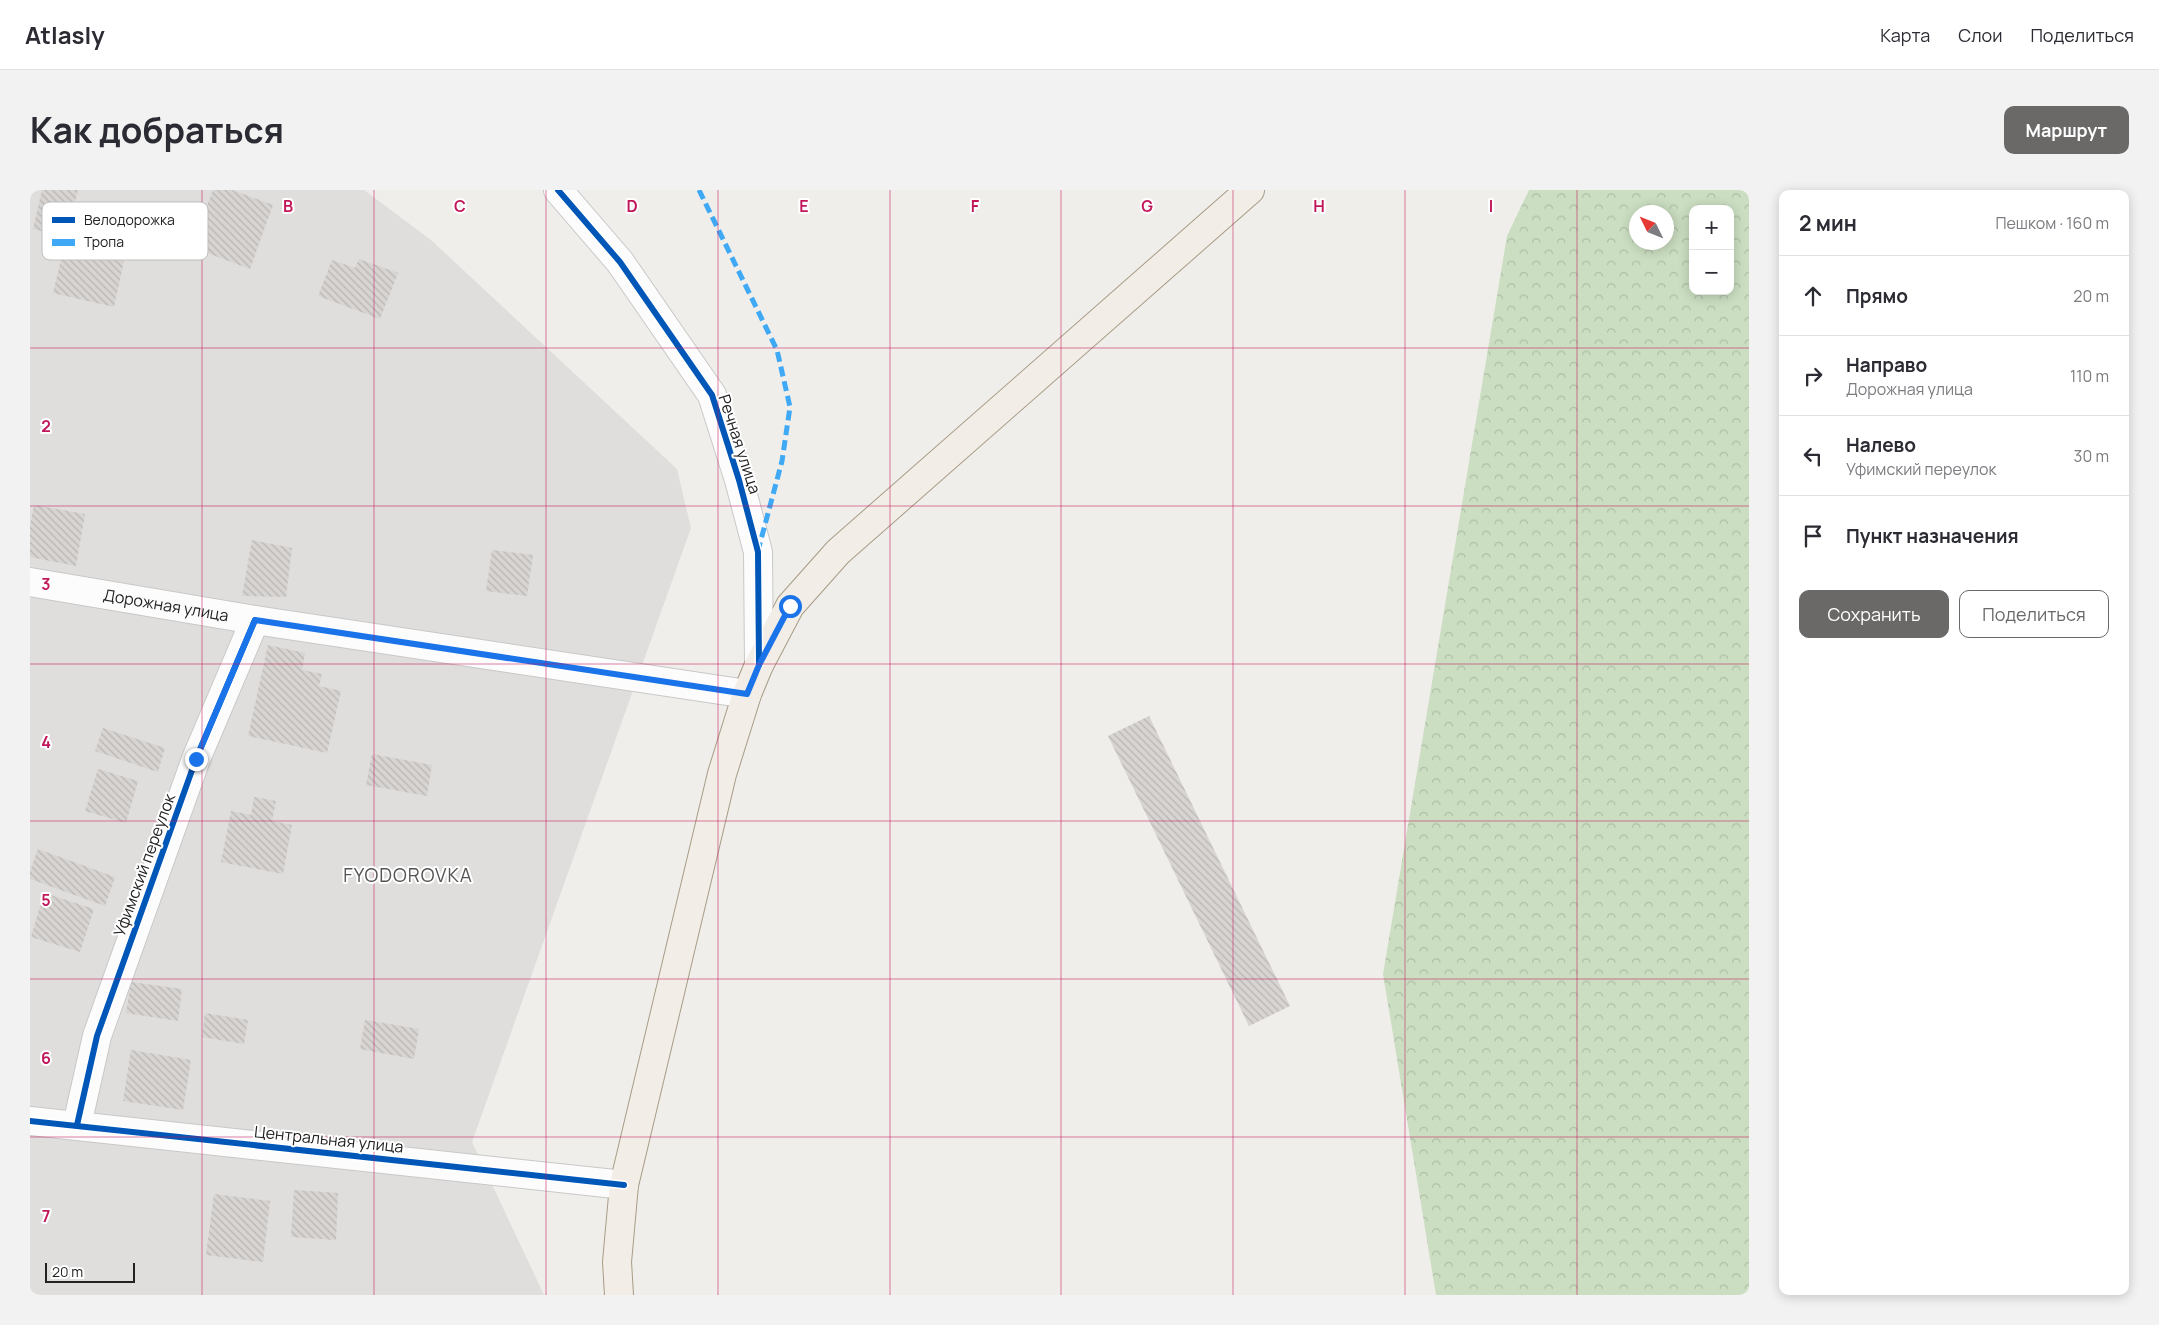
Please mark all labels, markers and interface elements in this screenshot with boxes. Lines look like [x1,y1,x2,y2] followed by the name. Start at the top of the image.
[25,18,105,51] text: Atlasly
[1880,23,1930,47] text: Карта
[1958,23,2002,47] text: Слои
[2030,23,2134,47] text: Поделиться
[30,106,284,154] text: Как добраться
[2004,106,2129,154] button: Маршрут
[283,195,293,217] text: B
[454,195,466,217] text: C
[626,195,638,217] text: D
[799,195,809,217] text: E
[971,195,980,217] text: F
[1141,195,1153,217] text: G
[1313,195,1325,217] text: H
[1489,195,1493,217] text: I
[42,202,208,260] legend
[1629,205,1674,250] north arrow
[1689,205,1734,295] map controls
[1689,205,1734,250] button: +
[1799,209,1857,237] text: 2 мин
[84,210,175,229] text: Велодорожка
[1995,212,2109,234] text: Пешком · 160 m
[84,232,124,251] text: Тропа
[1689,250,1734,295] button: −
[1799,282,1827,310] icon: ahead
[1846,283,1908,309] text: Прямо
[2073,285,2109,307] text: 20 m
[1846,352,1927,378] text: Направо
[1799,362,1827,390] icon: right
[2070,365,2109,387] text: 110 m
[1846,378,1973,400] text: Дорожная улица
[714,391,766,497] street label: Речная улица
[41,415,51,437] text: 2
[1846,432,1916,458] text: Налево
[1799,442,1827,470] icon: left
[2074,445,2109,467] text: 30 m
[1846,458,1996,480] text: Уфимский переулок
[1799,522,1827,550] icon: arrive
[1846,523,2019,549] text: Пункт назначения
[41,573,51,595] text: 3
[102,584,230,626] street label: Дорожная улица
[1799,590,1949,638] button: Сохранить
[1959,590,2109,638] button: Поделиться
[779,595,802,618] route start
[41,731,51,753] text: 4
[185,748,208,771] route end
[108,790,180,939] street label: Уфимский переулок
[343,862,473,888] district label: FYODOROVKA
[41,889,51,911] text: 5
[41,1047,51,1069] text: 6
[253,1120,405,1158] street label: Центральная улица
[42,1205,50,1227] text: 7
[45,1260,135,1283] scale bar
[52,1262,83,1281] text: 20 m

